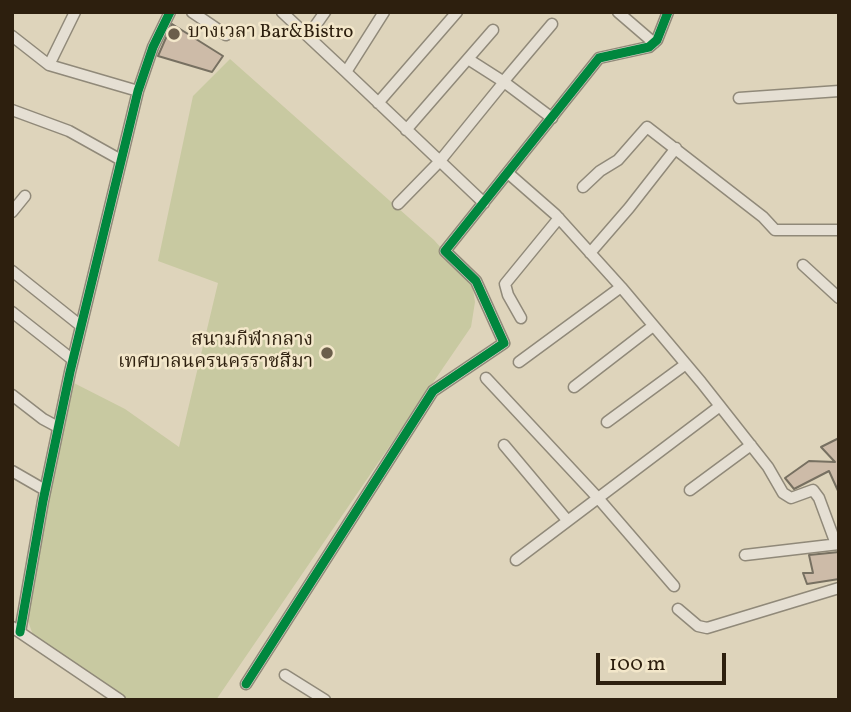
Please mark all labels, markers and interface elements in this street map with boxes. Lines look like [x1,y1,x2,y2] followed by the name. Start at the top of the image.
[188,23,353,45] place label: บางเวลา Bar&Bistro
[166,26,182,42] marker: บางเวลา Bar&Bistro
[118,331,313,375] place label: สนามกีฬากลาง เทศบาลนครนครราชสีมา
[319,345,335,361] marker: สนามกีฬากลาง เทศบาลนครนครราชสีมา
[599,638,728,682] scale bar
[609,650,666,679] text: 100 m

